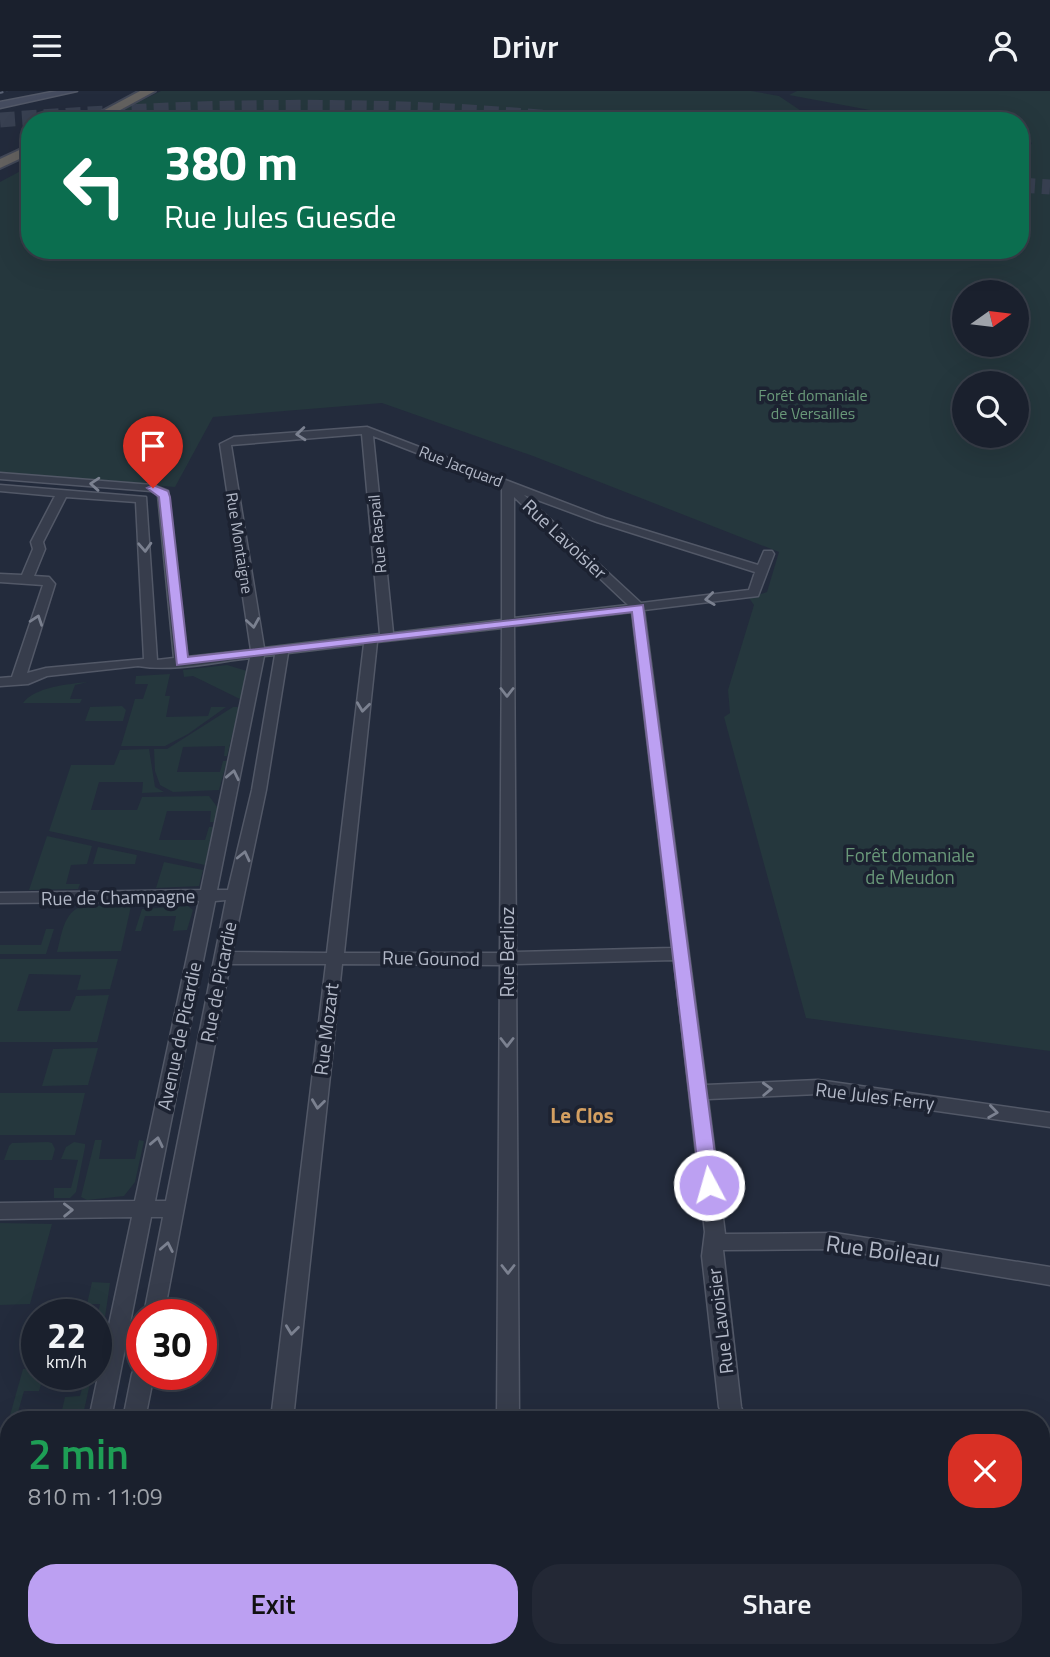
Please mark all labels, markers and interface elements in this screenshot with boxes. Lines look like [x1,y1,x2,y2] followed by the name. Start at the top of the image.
[491,22,559,70] text: Drivr
[28,27,66,65] icon: menu
[984,27,1022,65] icon: person
[164,124,298,199] text: 380 m
[49,140,140,231] icon: left
[164,192,396,240] text: Rue Jules Guesde
[952,280,1029,357] north arrow
[952,280,1029,448] map controls
[952,371,1029,448] button: search
[758,383,868,425] park label: Forêt domaniale de Versailles
[123,416,183,488] pin
[295,426,306,441] one-way arrow
[134,427,172,465] icon: arrive
[416,439,506,493] street label: Rue Jacquard
[89,477,100,492] one-way arrow
[220,491,260,595] street label: Rue Montaigne
[517,492,614,586] street label: Rue Lavoisier
[362,494,392,574] street label: Rue Raspail
[137,542,152,553] one-way arrow
[704,591,715,606] one-way arrow
[29,615,43,627] one-way arrow
[245,617,260,629] one-way arrow
[499,687,514,698] one-way arrow
[356,701,371,713] one-way arrow
[225,769,240,781] one-way arrow
[845,840,975,891] park label: Forêt domaniale de Meudon
[235,850,250,862] one-way arrow
[41,881,195,912] street label: Rue de Champagne
[492,907,521,997] street label: Rue Berlioz
[192,919,243,1045] street label: Rue de Picardie
[382,942,480,973] street label: Rue Gounod
[149,959,208,1113] street label: Avenue de Picardie
[305,981,346,1077] street label: Rue Mozart
[499,1037,515,1048] one-way arrow
[814,1074,936,1117] street label: Rue Jules Ferry
[762,1081,773,1097] one-way arrow
[311,1098,326,1109] one-way arrow
[550,1099,614,1131] district label: Le Clos
[987,1104,998,1119] one-way arrow
[149,1136,164,1148] one-way arrow
[672,1148,746,1222] position arrow
[63,1202,74,1218] one-way arrow
[824,1225,942,1276] street label: Rue Boileau
[159,1241,174,1253] one-way arrow
[500,1265,516,1275] one-way arrow
[699,1266,740,1376] street label: Rue Lavoisier
[126,1299,217,1390] speed limit sign: 30
[47,1308,86,1362] text: 22
[284,1324,299,1335] one-way arrow
[46,1348,87,1375] text: km/h
[28,1421,129,1485] text: 2 min
[948,1434,1022,1508] button: close
[28,1479,163,1514] text: 810 m · 11:09
[28,1564,518,1644] button: Exit
[532,1564,1022,1644] button: Share

